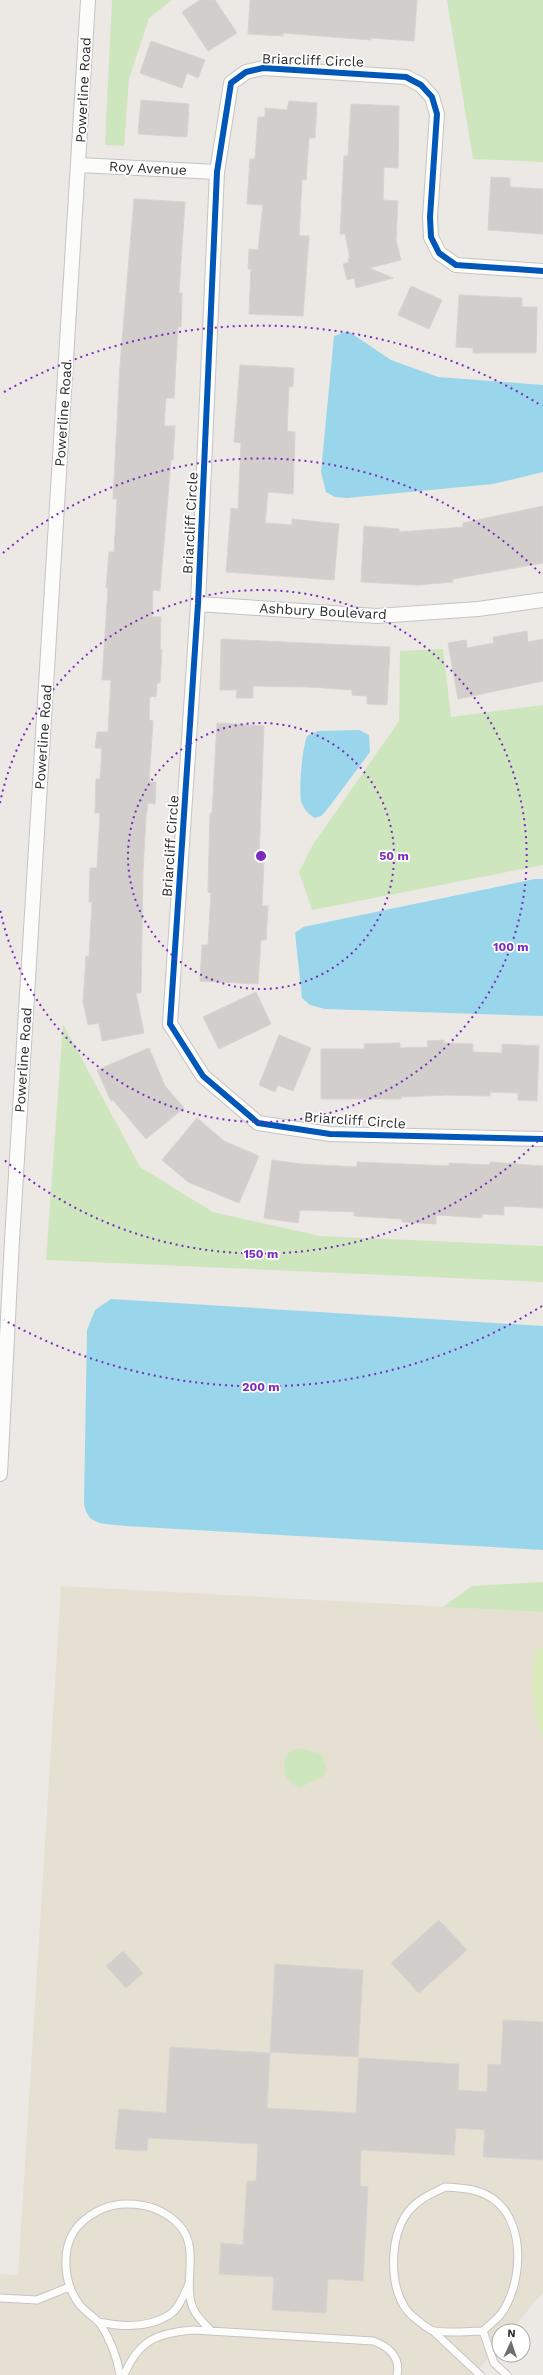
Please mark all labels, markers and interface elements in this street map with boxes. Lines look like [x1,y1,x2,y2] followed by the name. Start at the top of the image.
[72,37,94,143] street label: Powerline Road
[262,50,364,70] street label: Briarcliff Circle
[109,158,187,178] street label: Roy Avenue
[51,361,75,467] street label: Powerline Road
[179,472,201,574] street label: Briarcliff Circle
[259,600,387,622] street label: Ashbury Boulevard
[31,684,55,790] street label: Powerline Road
[158,795,182,897] street label: Briarcliff Circle
[254,849,268,863] centre of rings
[379,849,409,863] text: 50 m
[493,940,529,954] text: 100 m
[11,1007,35,1113] street label: Powerline Road
[304,1108,406,1132] street label: Briarcliff Circle
[244,1247,278,1261] text: 150 m
[242,1380,280,1394] text: 200 m
[491,2323,531,2363] north arrow
[507,2327,516,2340] text: N

